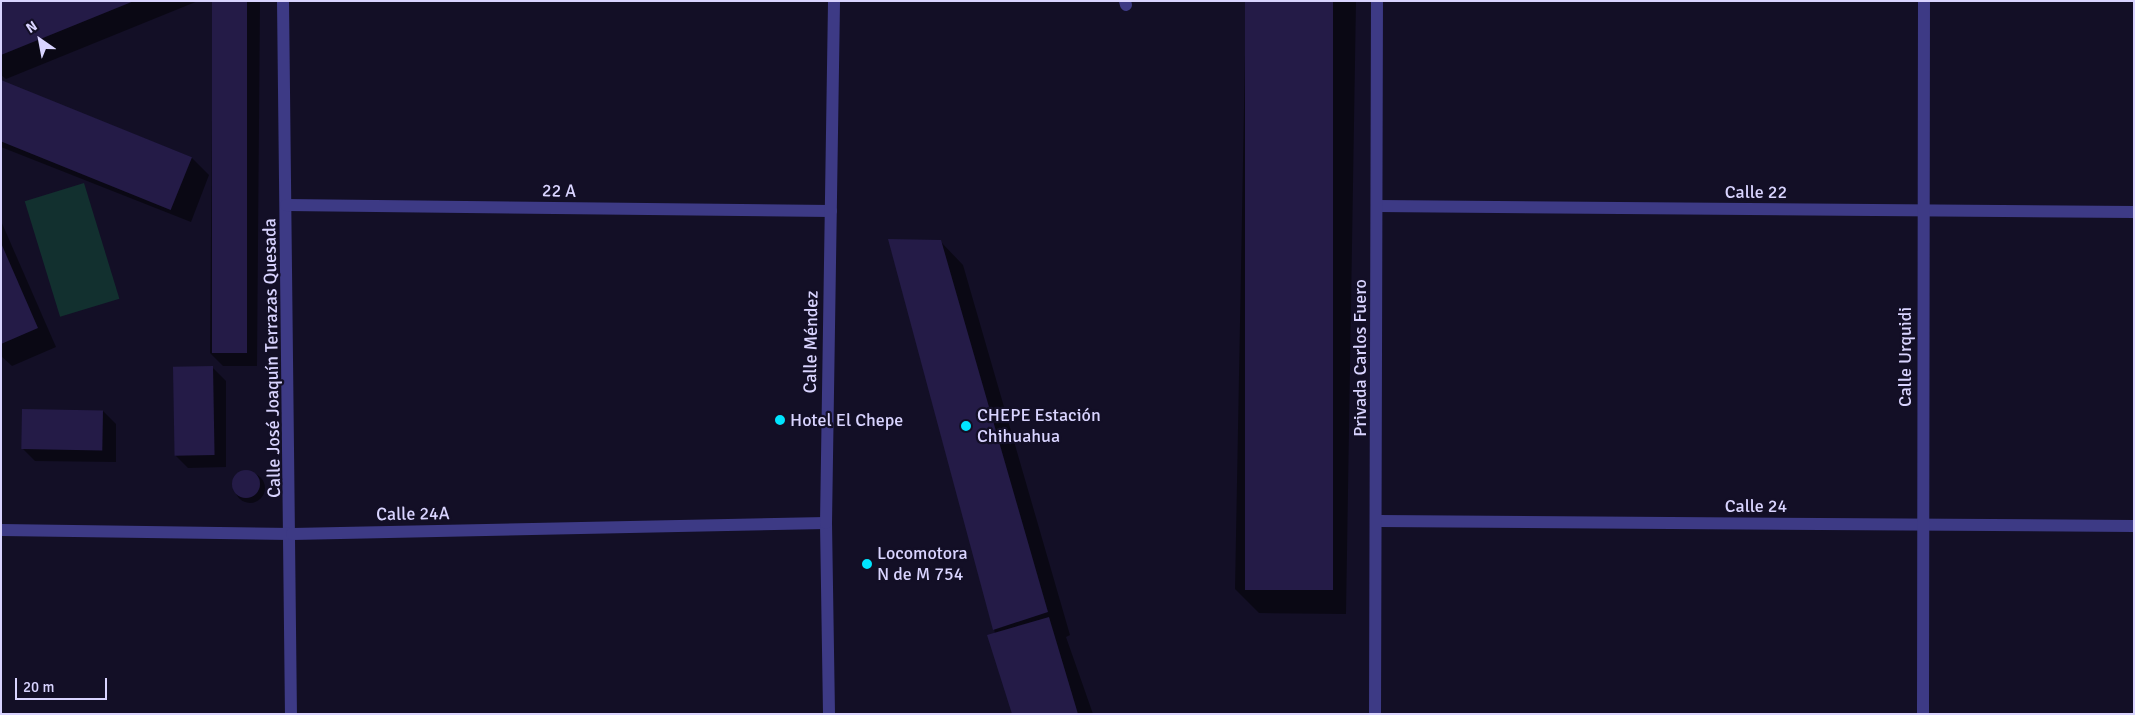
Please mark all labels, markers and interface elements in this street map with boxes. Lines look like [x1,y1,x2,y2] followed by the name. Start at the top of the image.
[15,15,65,65] north arrow
[23,17,40,37] text: N
[542,180,576,202] street label: 22 A
[1725,181,1787,203] street label: Calle 22
[259,218,285,498] street label: Calle José Joaquín Terrazas Quesada
[1349,279,1371,437] street label: Privada Carlos Fuero
[799,290,823,394] street label: Calle Méndez
[1894,307,1916,407] street label: Calle Urquidi
[977,405,1101,448] place label: CHEPE Estación Chihuahua
[790,409,903,431] place label: Hotel El Chepe
[774,414,786,426] marker: Hotel El Chepe
[959,419,973,433] marker: CHEPE Estación Chihuahua
[1725,495,1787,517] street label: Calle 24
[376,503,450,525] street label: Calle 24A
[877,543,968,586] place label: Locomotora N de M 754
[861,558,873,570] marker: Locomotora N de M 754
[18,668,110,700] scale bar
[23,678,54,696] text: 20 m

